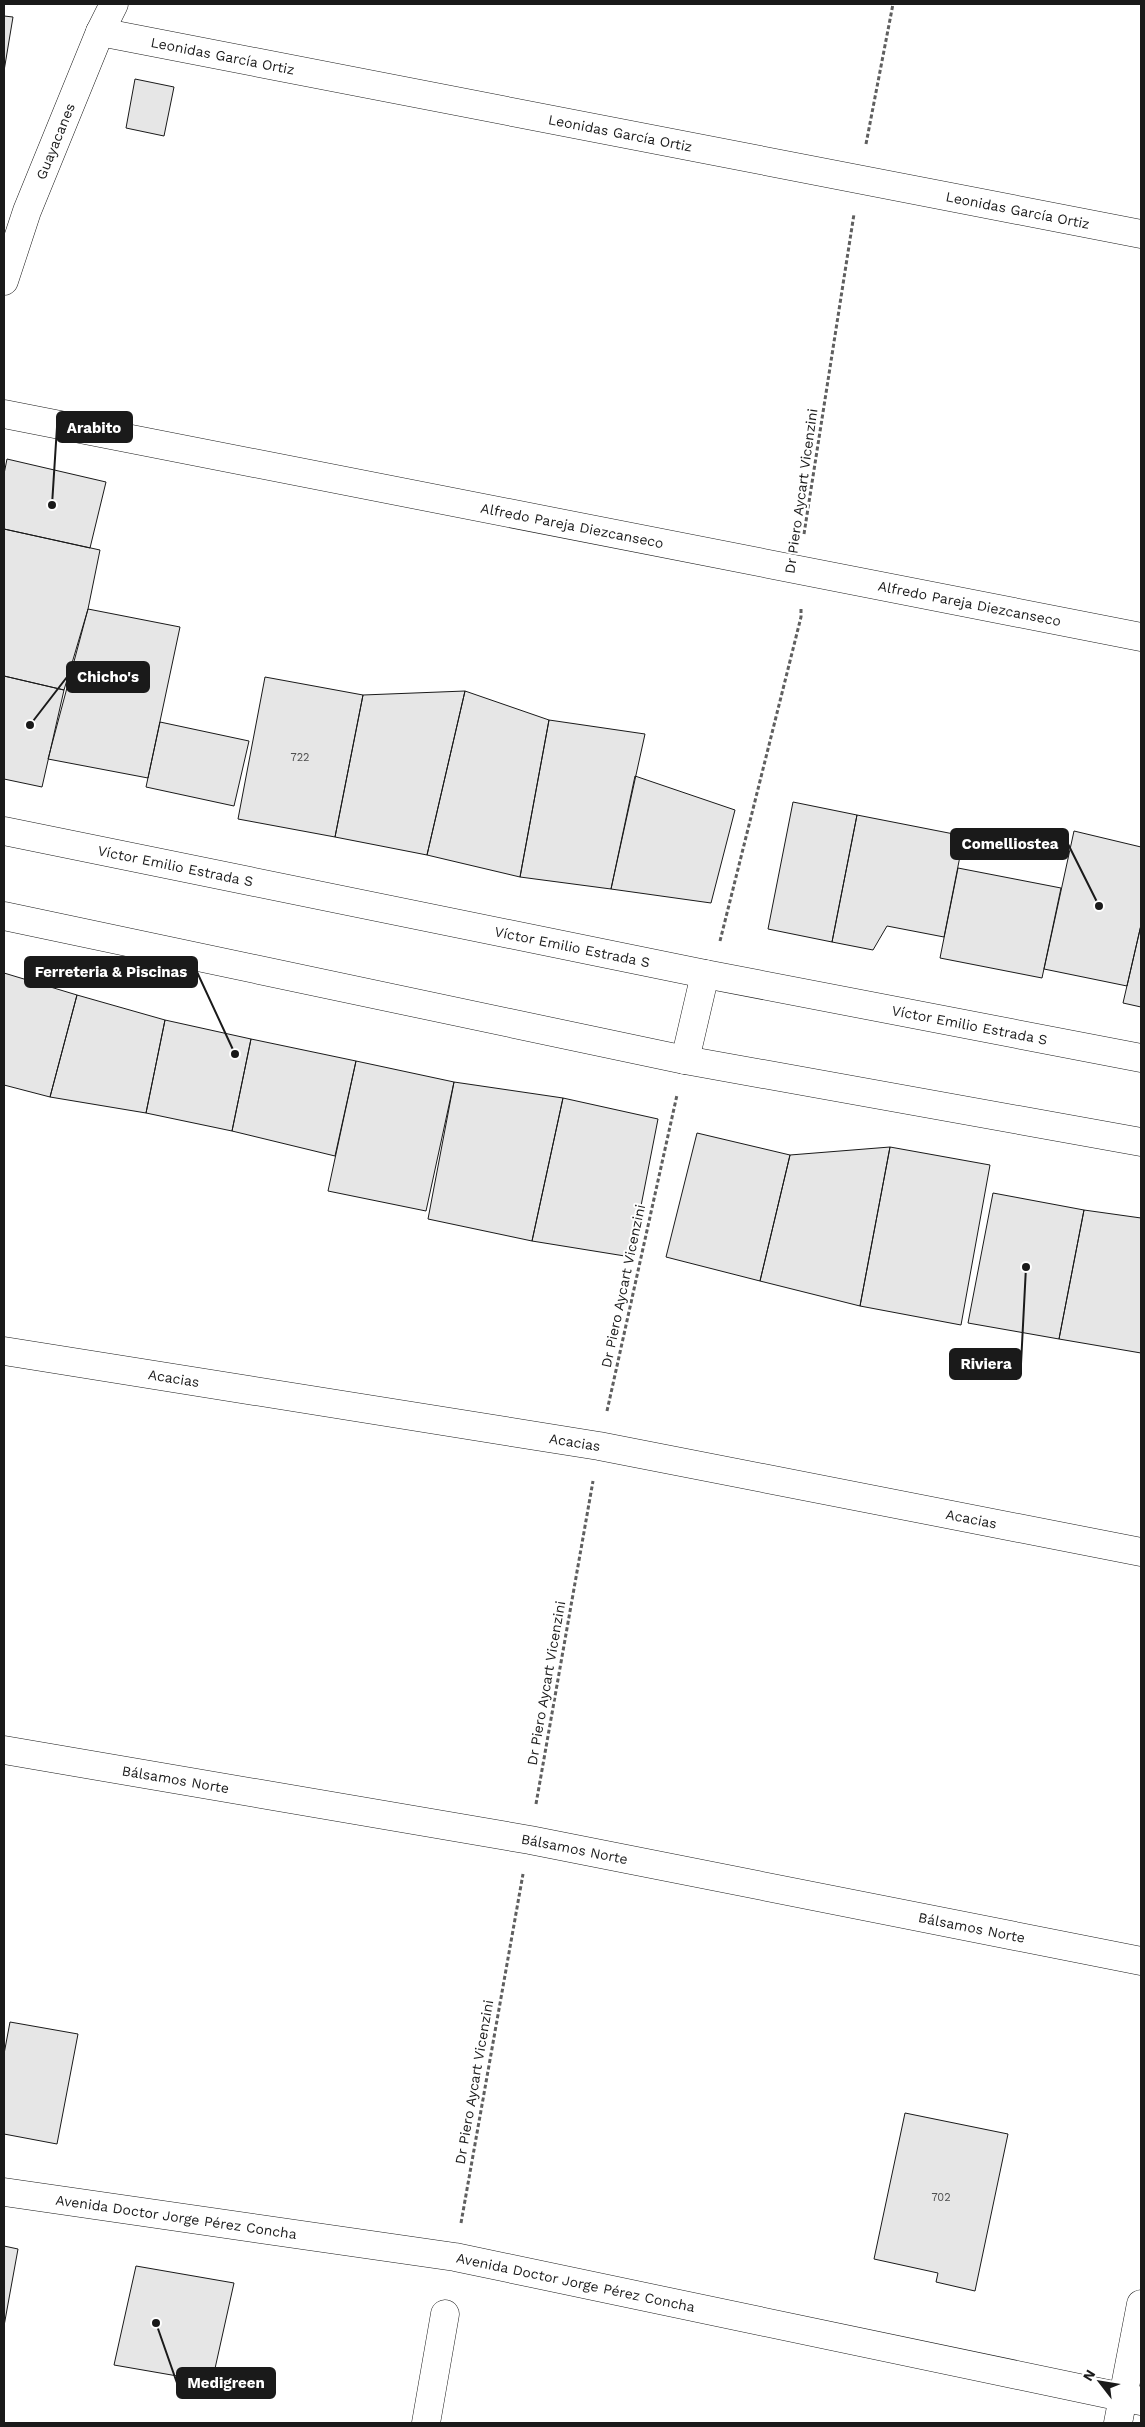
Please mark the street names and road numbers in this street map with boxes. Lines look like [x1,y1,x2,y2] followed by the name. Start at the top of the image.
[149,34,296,78] street label: Leonidas García Ortiz
[33,101,78,182] street label: Guayacanes
[547,111,694,155] street label: Leonidas García Ortiz
[945,188,1091,232] street label: Leonidas García Ortiz
[781,407,821,575] street label: Dr Piero Aycart Vicenzini
[479,500,665,551] street label: Alfredo Pareja Diezcanseco
[877,578,1062,629] street label: Alfredo Pareja Diezcanseco
[96,842,255,890] street label: Víctor Emilio Estrada S
[493,923,651,971] street label: Víctor Emilio Estrada S
[891,1002,1049,1048] street label: Víctor Emilio Estrada S
[598,1203,648,1369] street label: Dr Piero Aycart Vicenzini
[147,1366,201,1390] street label: Acacias
[548,1430,602,1454] street label: Acacias
[944,1506,998,1532] street label: Acacias
[524,1600,568,1766] street label: Dr Piero Aycart Vicenzini
[121,1762,230,1796] street label: Bálsamos Norte
[520,1831,629,1867] street label: Bálsamos Norte
[917,1909,1027,1946] street label: Bálsamos Norte
[452,1999,496,2165] street label: Dr Piero Aycart Vicenzini
[55,2192,298,2242] street label: Avenida Doctor Jorge Pérez Concha
[455,2249,697,2315] street label: Avenida Doctor Jorge Pérez Concha

